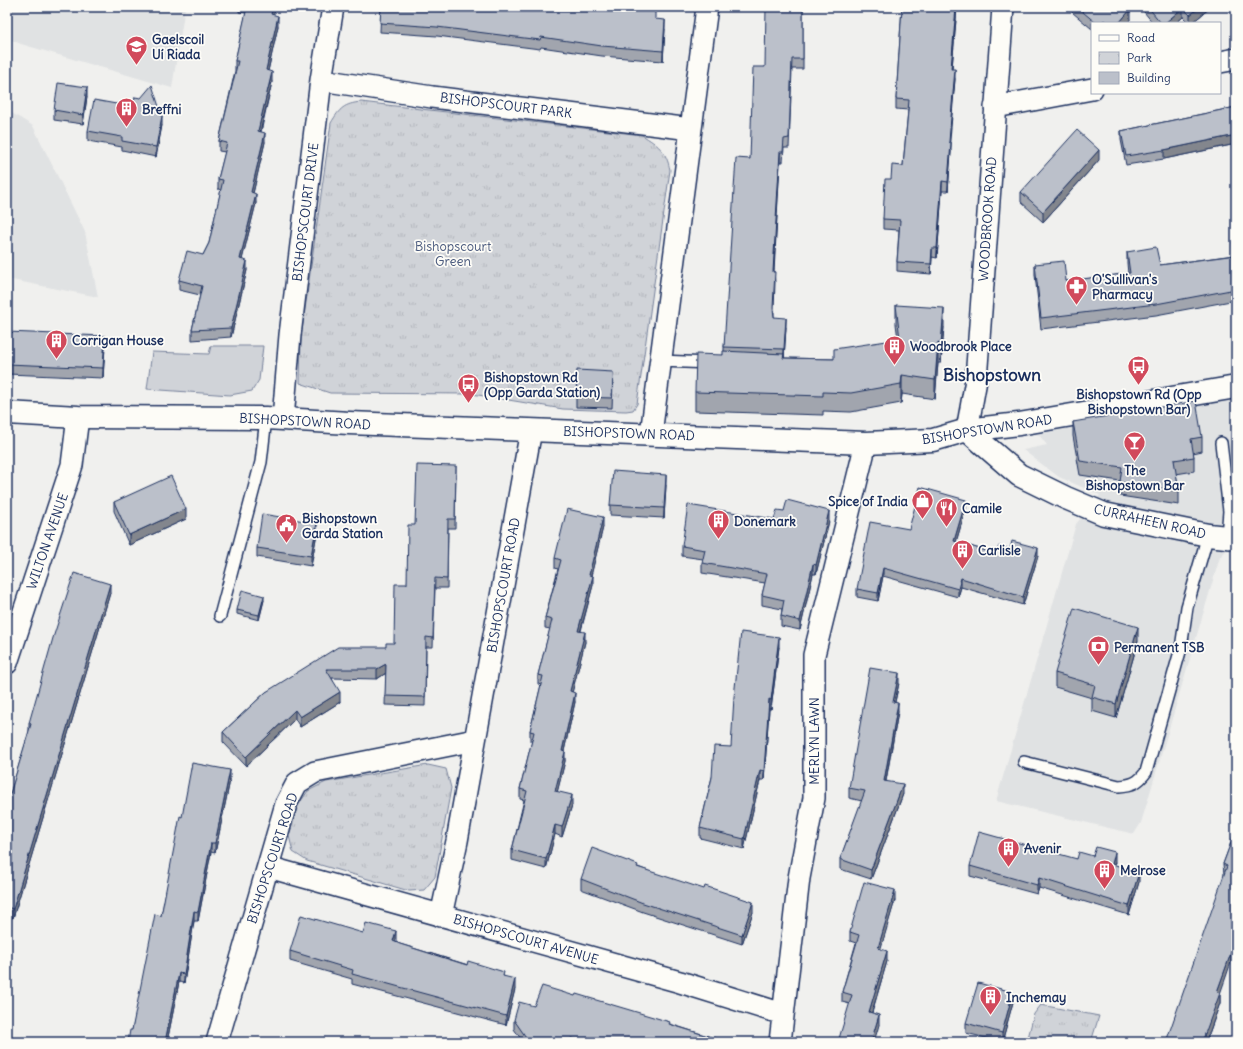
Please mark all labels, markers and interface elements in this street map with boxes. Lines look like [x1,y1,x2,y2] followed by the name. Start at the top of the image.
[1091,22,1221,94] legend
[1127,30,1155,45] text: Road
[152,31,204,63] place label: Gaelscoil Uí Riada
[123,33,149,66] school or university icon: Gaelscoil Uí Riada
[1127,50,1152,65] text: Park
[1127,70,1171,85] text: Building
[439,89,573,122] street label: BISHOPSCOURT PARK
[113,96,139,129] building icon: Breffni
[142,101,181,118] place label: Breffni
[289,141,322,282] street label: BISHOPSCOURT DRIVE
[975,156,1000,282] street label: WOODBROOK ROAD
[415,238,492,270] park label: Bishopscourt Green
[1092,271,1158,303] place label: O'Sullivan's Pharmacy
[1064,273,1090,306] pharmacy icon: O'Sullivan's Pharmacy
[43,327,69,360] building icon: Corrigan House
[72,332,164,349] place label: Corrigan House
[881,333,907,366] building icon: Woodbrook Place
[910,338,1012,355] place label: Woodbrook Place
[1126,353,1152,386] bus stop icon: Bishopstown Rd (Opp Bishopstown Bar)
[943,364,1041,386] district label: Bishopstown
[484,369,600,401] place label: Bishopstown Rd (Opp Garda Station)
[456,371,482,404] bus stop icon: Bishopstown Rd (Opp Garda Station)
[1076,386,1202,418] place label: Bishopstown Rd (Opp Bishopstown Bar)
[239,410,371,433] street label: BISHOPSTOWN ROAD
[921,411,1054,448] street label: BISHOPSTOWN ROAD
[563,423,695,444] street label: BISHOPSTOWN ROAD
[1122,429,1148,462] bar icon: The Bishopstown Bar
[1085,462,1185,494] place label: The Bishopstown Bar
[910,488,936,521] shop icon: Spice of India
[23,490,72,592] street label: WILTON AVENUE
[828,493,909,510] place label: Spice of India
[933,495,959,528] restaurant icon: Camile
[962,500,1002,517] place label: Camile
[1092,500,1208,543] street label: CURRAHEEN ROAD
[706,508,732,541] building icon: Donemark
[302,510,384,542] place label: Bishopstown Garda Station
[274,512,300,545] public building icon: Bishopstown Garda Station
[734,513,796,530] place label: Donemark
[483,516,524,654] street label: BISHOPSCOURT ROAD
[949,537,975,570] building icon: Carlisle
[978,542,1021,559] place label: Carlisle
[1085,634,1111,667] bank icon: Permanent TSB
[1114,639,1205,656] place label: Permanent TSB
[806,697,823,785] street label: MERLYN LAWN
[243,791,302,926] street label: BISHOPSCOURT ROAD
[995,835,1021,868] building icon: Avenir
[1024,840,1062,857] place label: Avenir
[1091,857,1117,890] building icon: Melrose
[1120,862,1166,879] place label: Melrose
[451,911,601,968] street label: BISHOPSCOURT AVENUE
[977,984,1003,1017] building icon: Inchemay
[1006,989,1066,1006] place label: Inchemay

